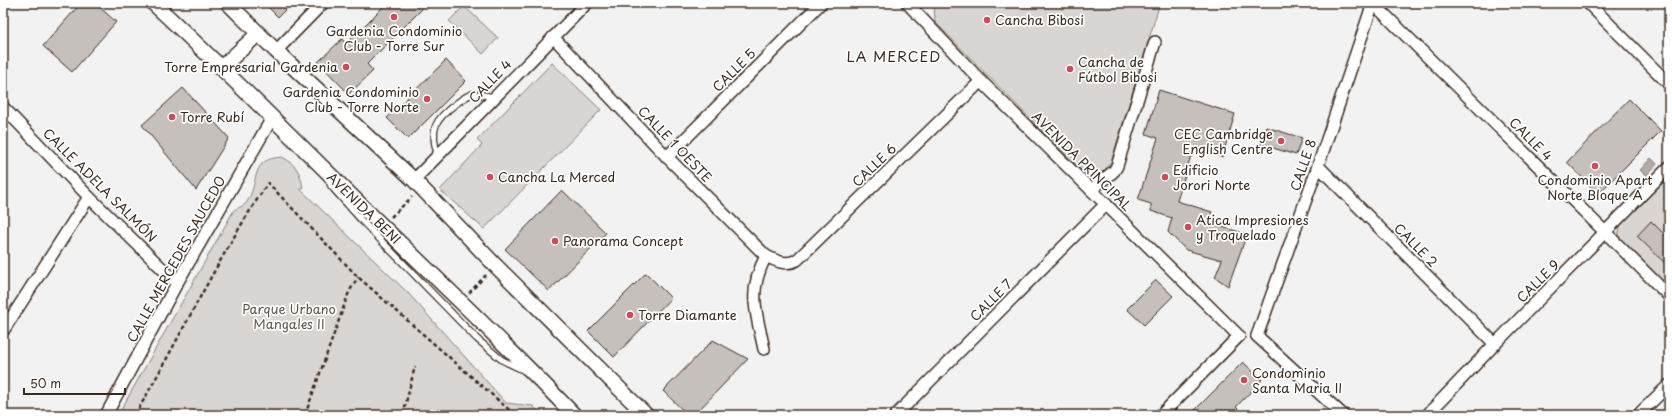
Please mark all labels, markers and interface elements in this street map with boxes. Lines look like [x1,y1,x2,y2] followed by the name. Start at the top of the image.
[995,10,1084,29] place label: Cancha Bibosi
[389,12,399,22] marker: Gardenia Condominio Club - Torre Sur
[982,15,992,25] marker: Cancha Bibosi
[326,21,462,55] place label: Gardenia Condominio Club - Torre Sur
[708,44,760,96] street label: CALLE 5
[847,46,941,67] district label: LA MERCED
[1078,52,1157,86] place label: Cancha de Fútbol Bibosi
[464,55,515,107] street label: CALLE 4
[164,57,338,76] place label: Torre Empresarial Gardenia
[341,62,351,72] marker: Torre Empresarial Gardenia
[1065,64,1075,74] marker: Cancha de Fútbol Bibosi
[282,82,419,116] place label: Gardenia Condominio Club - Torre Norte
[422,94,432,104] marker: Gardenia Condominio Club - Torre Norte
[634,101,717,186] street label: CALLE 1 OESTE
[180,107,244,126] place label: Torre Rubí
[1028,107,1137,215] street label: AVENIDA PRINCIPAL
[167,112,177,122] marker: Torre Rubí
[1505,113,1557,165] street label: CALLE 4
[39,123,162,246] street label: CALLE ADELA SALMÓN
[1174,124,1273,158] place label: CEC Cambridge English Centre
[1276,136,1286,146] marker: CEC Cambridge English Centre
[1285,136,1320,193] street label: CALLE 8
[847,139,900,191] street label: CALLE 6
[1173,160,1250,194] place label: Edificio Jorori Norte
[1590,161,1600,171] marker: Condominio Apart Norte Bloque A
[323,167,406,248] street label: AVENIDA BENI
[498,167,615,186] place label: Cancha La Merced
[1537,170,1653,204] place label: Condominio Apart Norte Bloque A
[122,172,229,345] street label: CALLE MERCEDES SAUCEDO
[485,172,495,182] marker: Cancha La Merced
[1160,172,1170,182] marker: Edificio Jorori Norte
[1196,210,1309,244] place label: Atica Impresiones y Troquelado
[1390,219,1442,271] street label: CALLE 2
[1183,222,1193,232] marker: Atica Impresiones y Troquelado
[563,231,683,250] place label: Panorama Concept
[550,236,560,246] marker: Panorama Concept
[1512,255,1563,306] street label: CALLE 9
[965,274,1016,325] street label: CALLE 7
[242,299,336,333] park label: Parque Urbano Mangales II
[638,305,737,324] place label: Torre Diamante
[625,310,635,320] marker: Torre Diamante
[1252,363,1342,397] place label: Condominio Santa Maria II
[24,370,125,396] scale bar
[30,374,61,392] text: 50 m
[1239,375,1249,385] marker: Condominio Santa Maria II

